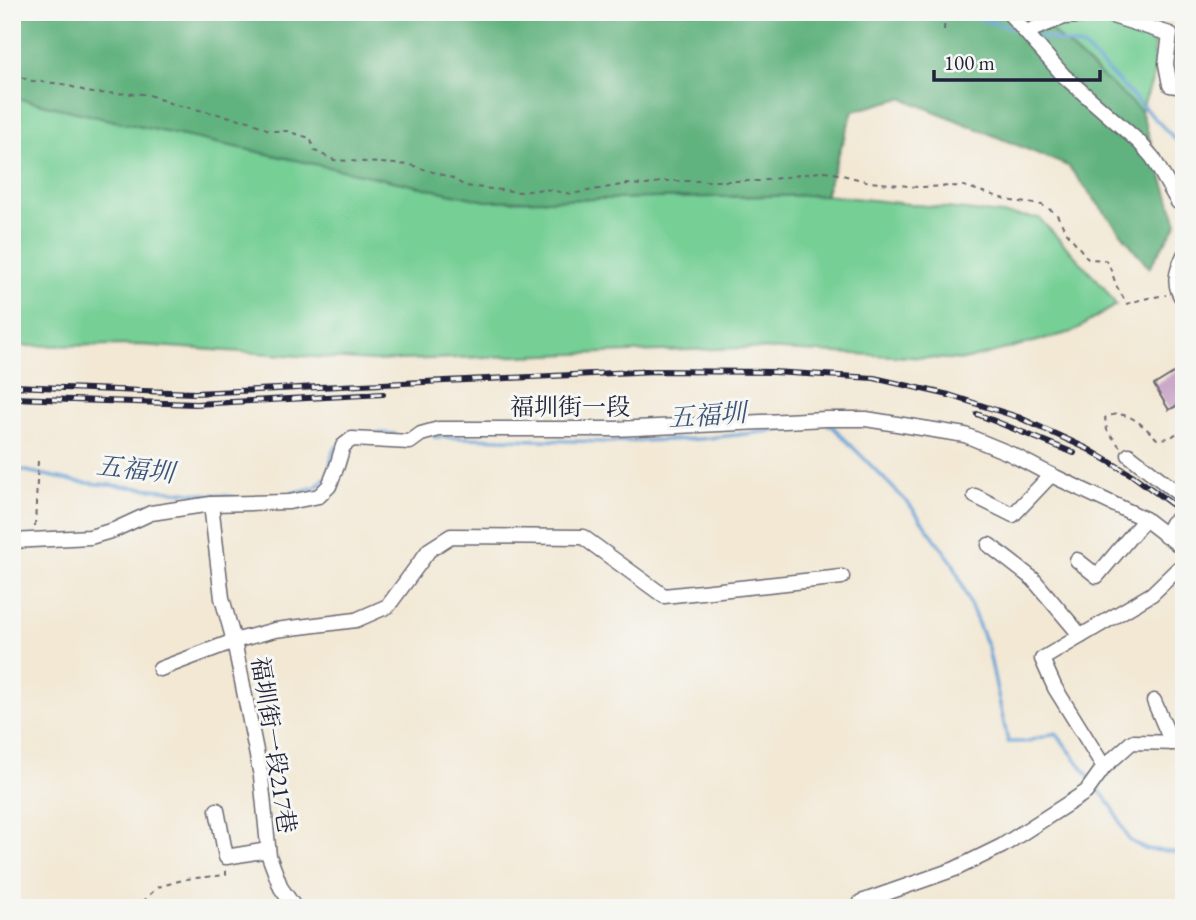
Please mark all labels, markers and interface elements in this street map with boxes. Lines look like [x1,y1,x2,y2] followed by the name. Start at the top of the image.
[934,38,1100,82] scale bar
[944,49,995,76] text: 100 m
[510,391,630,422] street label: 福圳街一段
[667,395,751,435] water label: 五福圳
[94,448,180,490] water label: 五福圳
[245,654,303,836] street label: 福圳街一段217巷

